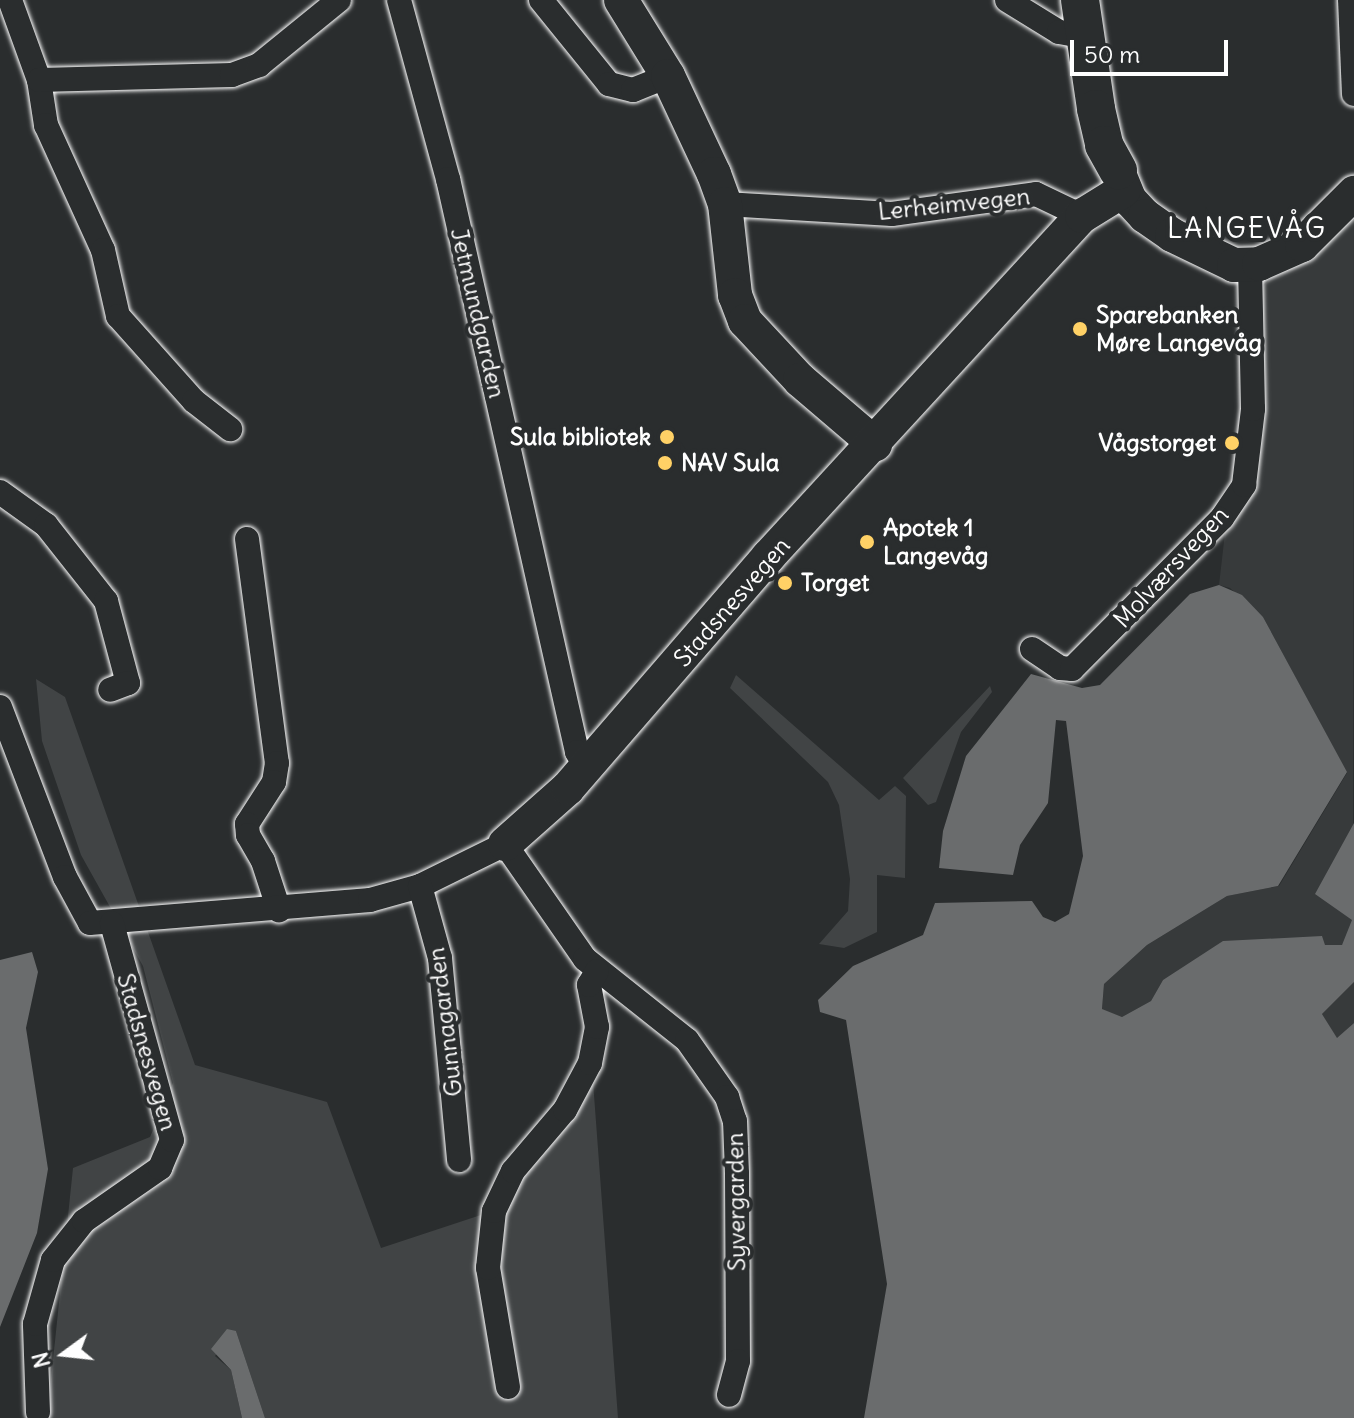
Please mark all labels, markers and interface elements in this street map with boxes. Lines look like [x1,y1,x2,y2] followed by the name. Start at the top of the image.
[1074,24,1232,74] scale bar
[1084,39,1140,69] text: 50 m
[876,182,1032,226] street label: Lerheimvegen
[1167,211,1327,245] district label: LANGEVÅG
[444,225,512,401] street label: Jetmundgarden
[1096,301,1262,357] place label: Sparebanken Møre Langevåg
[1071,320,1089,338] marker: Sparebanken Møre Langevåg
[510,423,651,451] place label: Sula bibliotek
[658,428,676,446] marker: Sula bibliotek
[1099,429,1216,457] place label: Vågstorget
[1223,434,1241,452] marker: Vågstorget
[681,449,779,477] place label: NAV Sula
[656,454,674,472] marker: NAV Sula
[1107,500,1235,634] street label: Molværsvegen
[883,514,988,570] place label: Apotek 1 Langevåg
[668,531,796,673] street label: Stadsnesvegen
[858,533,876,551] marker: Apotek 1 Langevåg
[801,569,869,597] place label: Torget
[776,574,794,592] marker: Torget
[422,946,468,1098] street label: Gunnagarden
[111,970,183,1134] street label: Stadsnesvegen
[720,1132,752,1272] street label: Syvergarden
[24,1314,104,1394] north arrow
[25,1349,56,1371] text: N

